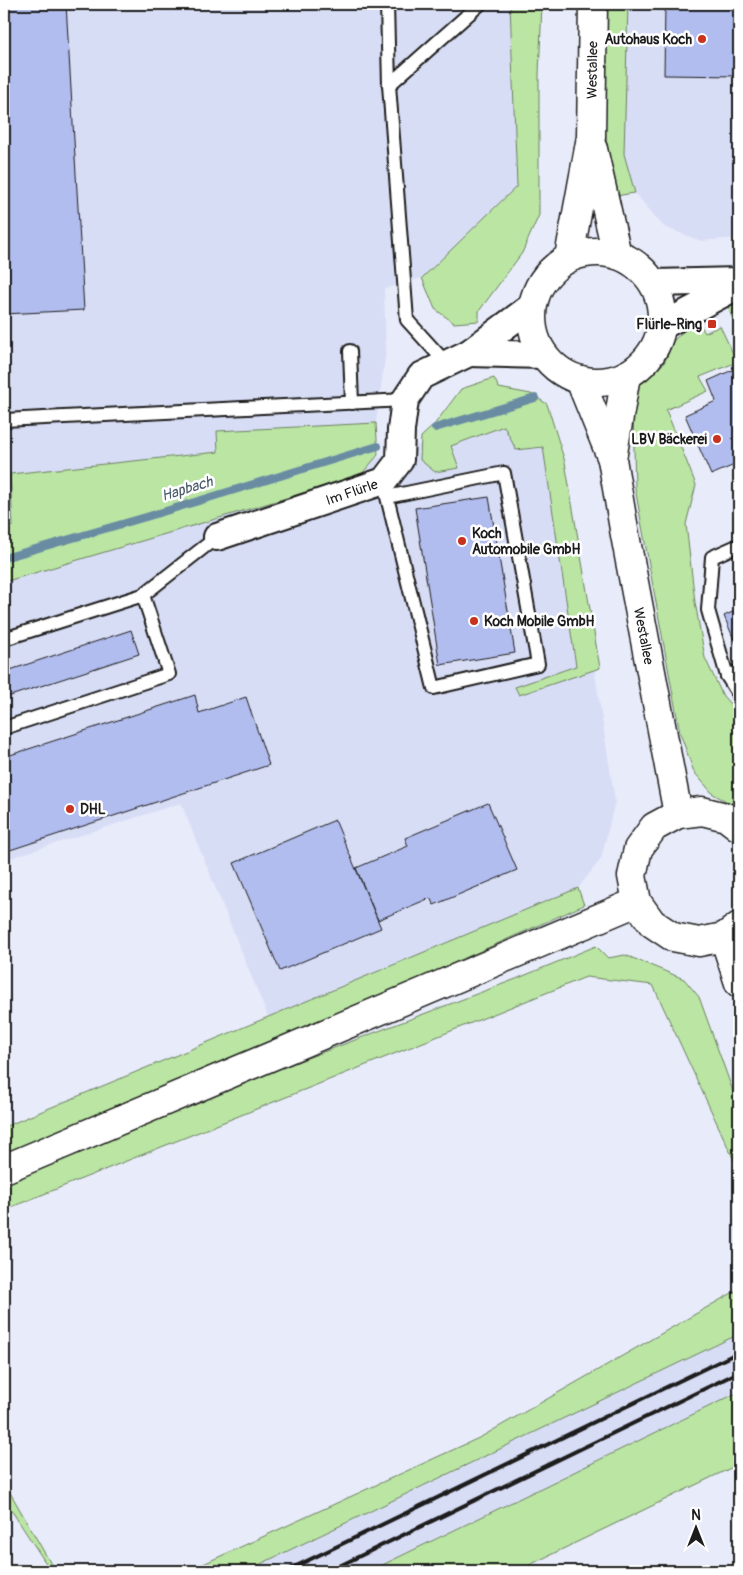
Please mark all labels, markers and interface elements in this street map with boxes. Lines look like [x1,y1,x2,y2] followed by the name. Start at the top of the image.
[605,31,692,48] place label: Autohaus Koch
[696,33,708,45] marker: Autohaus Koch
[583,41,601,99] street label: Westallee
[636,316,702,333] place label: Flürle-Ring
[706,318,718,330] marker: Flürle-Ring
[631,431,708,448] place label: LBV Bäckerei
[711,433,723,445] marker: LBV Bäckerei
[159,472,216,506] water label: Hapbach
[323,475,380,508] street label: Im Flürle
[472,525,580,558] place label: Koch Automobile GmbH
[456,535,468,547] marker: Koch Automobile GmbH
[630,606,658,666] street label: Westallee
[484,613,594,630] place label: Koch Mobile GmbH
[468,615,480,627] marker: Koch Mobile GmbH
[80,801,106,818] place label: DHL
[64,803,76,815] marker: DHL
[670,1502,720,1552] north arrow
[691,1507,701,1524] text: N

